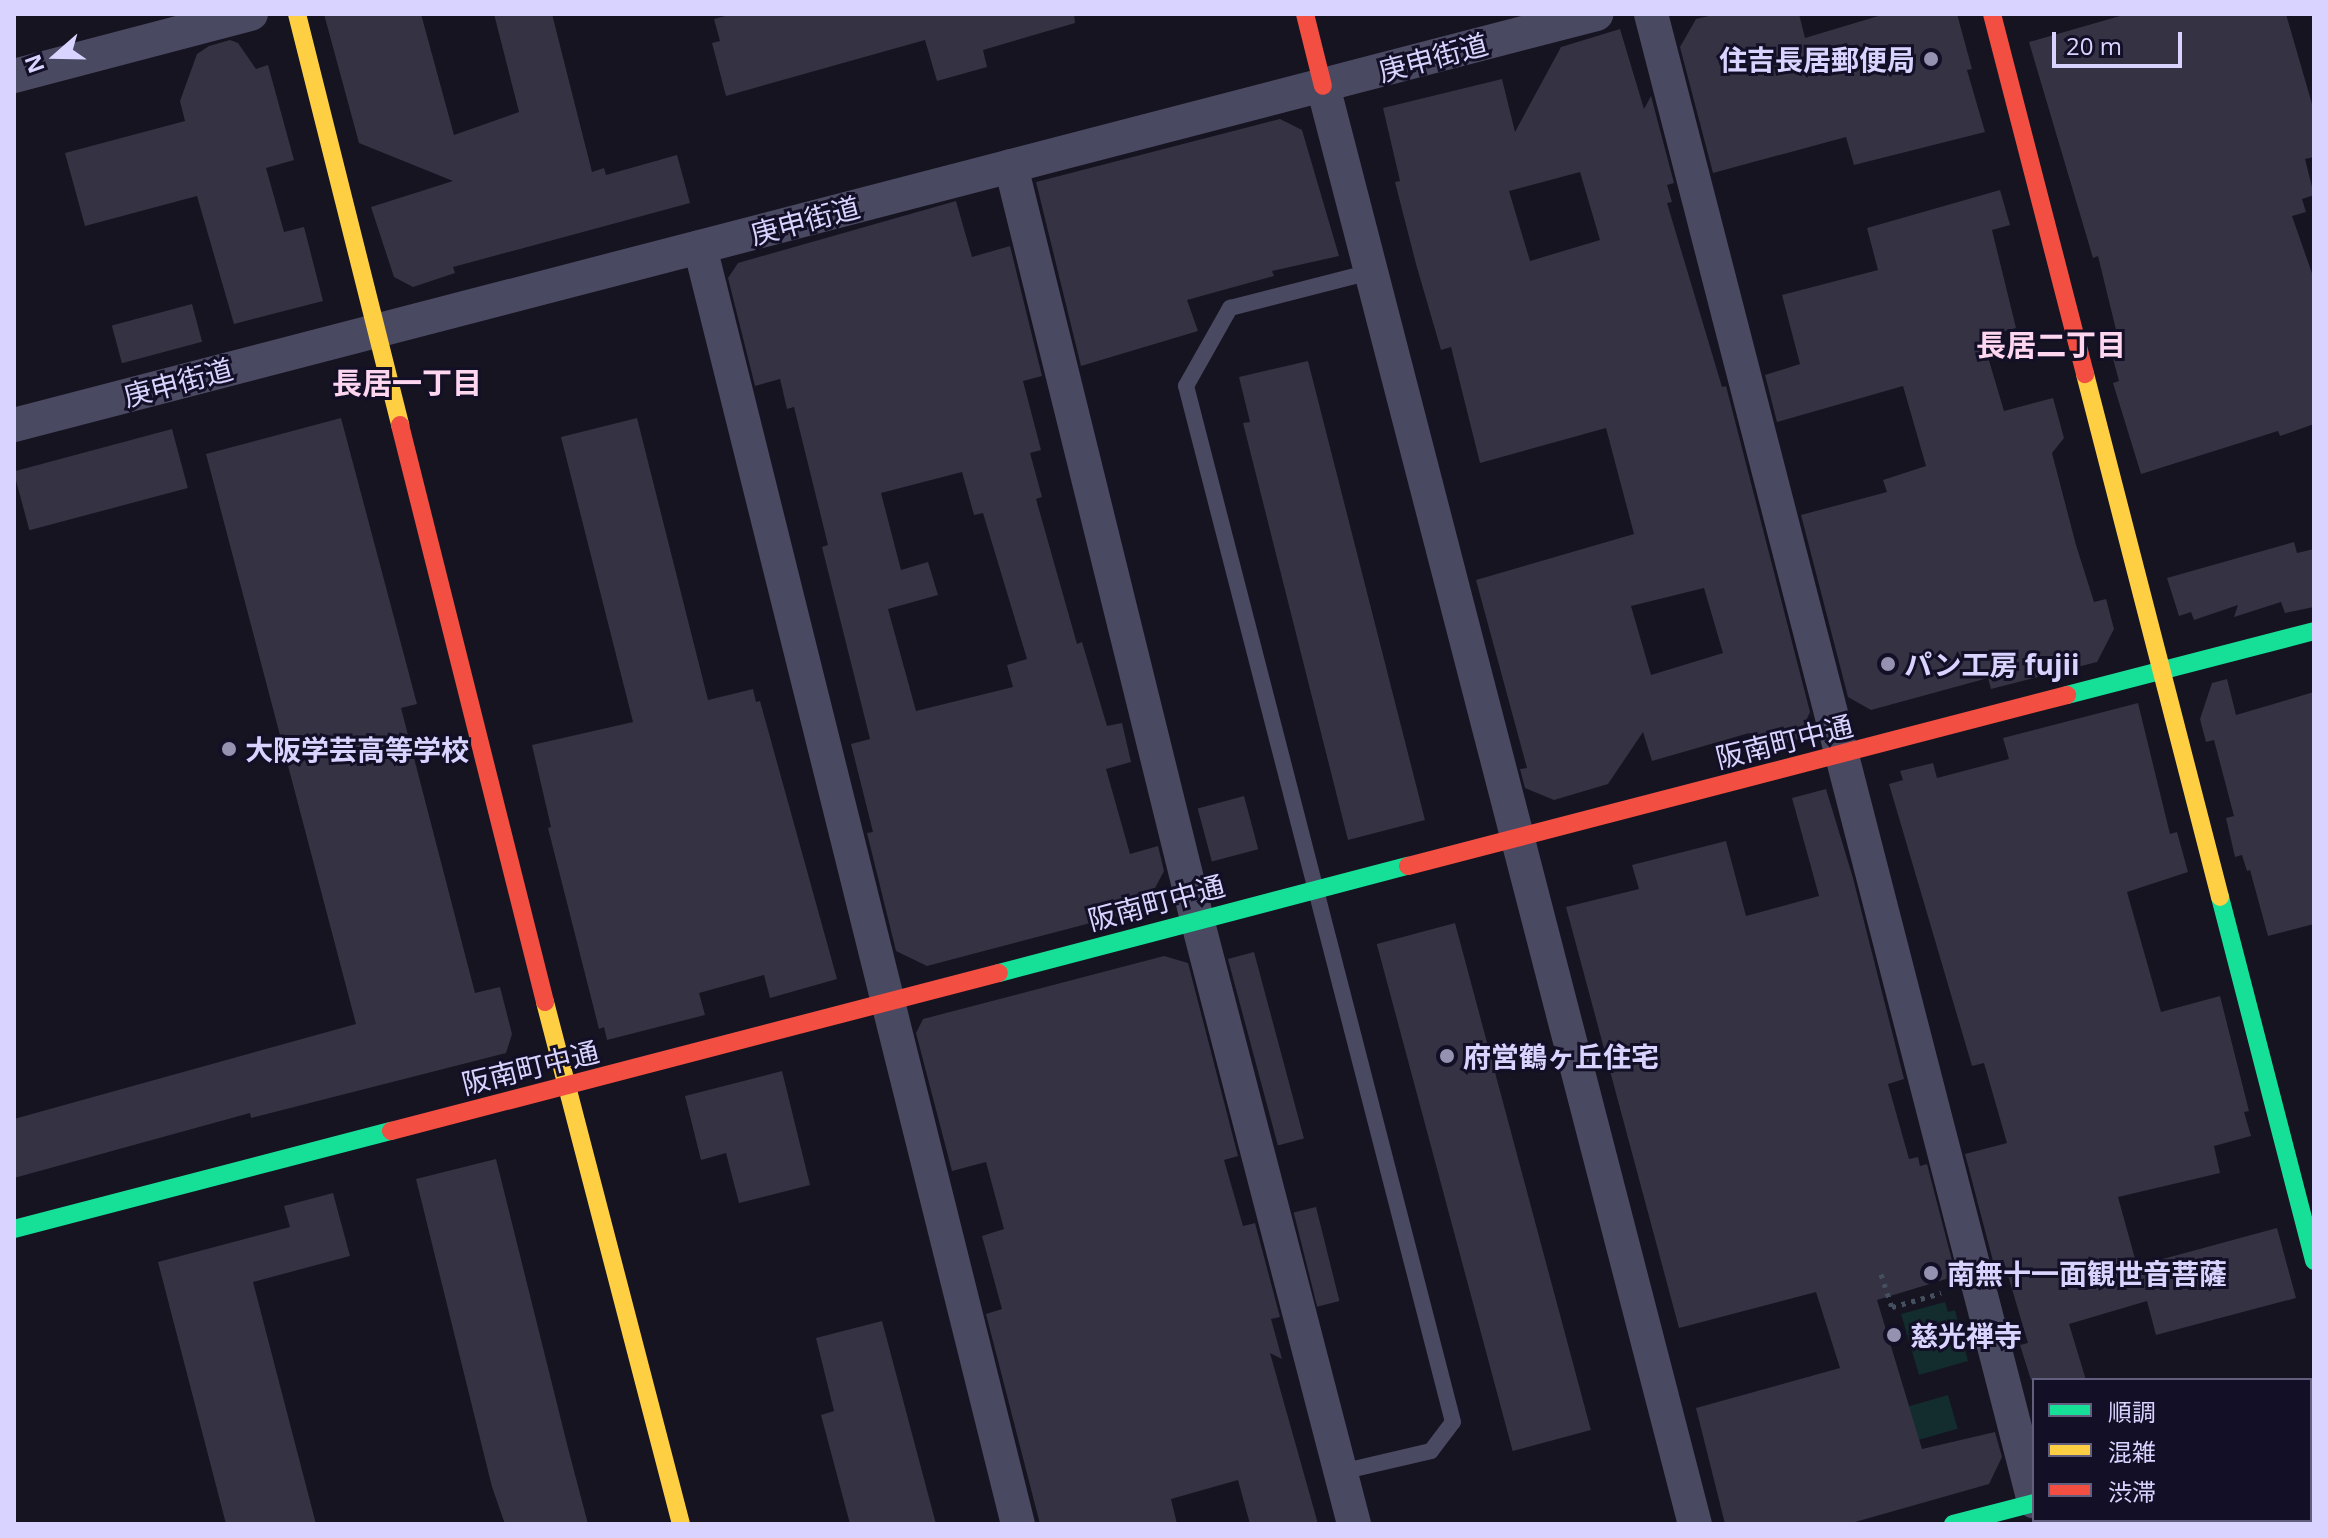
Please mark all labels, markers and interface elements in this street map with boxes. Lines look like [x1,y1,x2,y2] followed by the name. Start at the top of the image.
[16,16,96,96] north arrow
[2056,16,2186,66] scale bar
[1375,26,1491,88] street label: 庚申街道
[2066,29,2122,62] text: 20 m
[1719,42,1915,76] place label: 住吉長居郵便局
[1922,50,1940,68] marker: 住吉長居郵便局
[16,51,51,78] text: N
[747,189,863,251] street label: 庚申街道
[1976,327,2126,363] district label: 長居二丁目
[120,351,236,413] street label: 庚申街道
[332,365,482,401] district label: 長居一丁目
[1904,647,2078,681] place label: パン工房 fujii
[1879,655,1897,673] marker: パン工房 fujii
[1712,708,1856,774] street label: 阪南町中通
[245,732,469,766] place label: 大阪学芸高等学校
[220,740,238,758] marker: 大阪学芸高等学校
[1084,868,1228,936] street label: 阪南町中通
[458,1034,602,1100] street label: 阪南町中通
[1463,1039,1659,1073] place label: 府営鶴ヶ丘住宅
[1438,1047,1456,1065] marker: 府営鶴ヶ丘住宅
[1947,1256,2227,1290] place label: 南無十一面観世音菩薩
[1922,1264,1940,1282] marker: 南無十一面観世音菩薩
[1910,1318,2022,1352] place label: 慈光禅寺
[1885,1326,1903,1344] marker: 慈光禅寺
[2032,1378,2312,1522] legend
[2108,1395,2156,1428] text: 順調
[2108,1435,2156,1468] text: 混雑
[2108,1475,2156,1508] text: 渋滞

